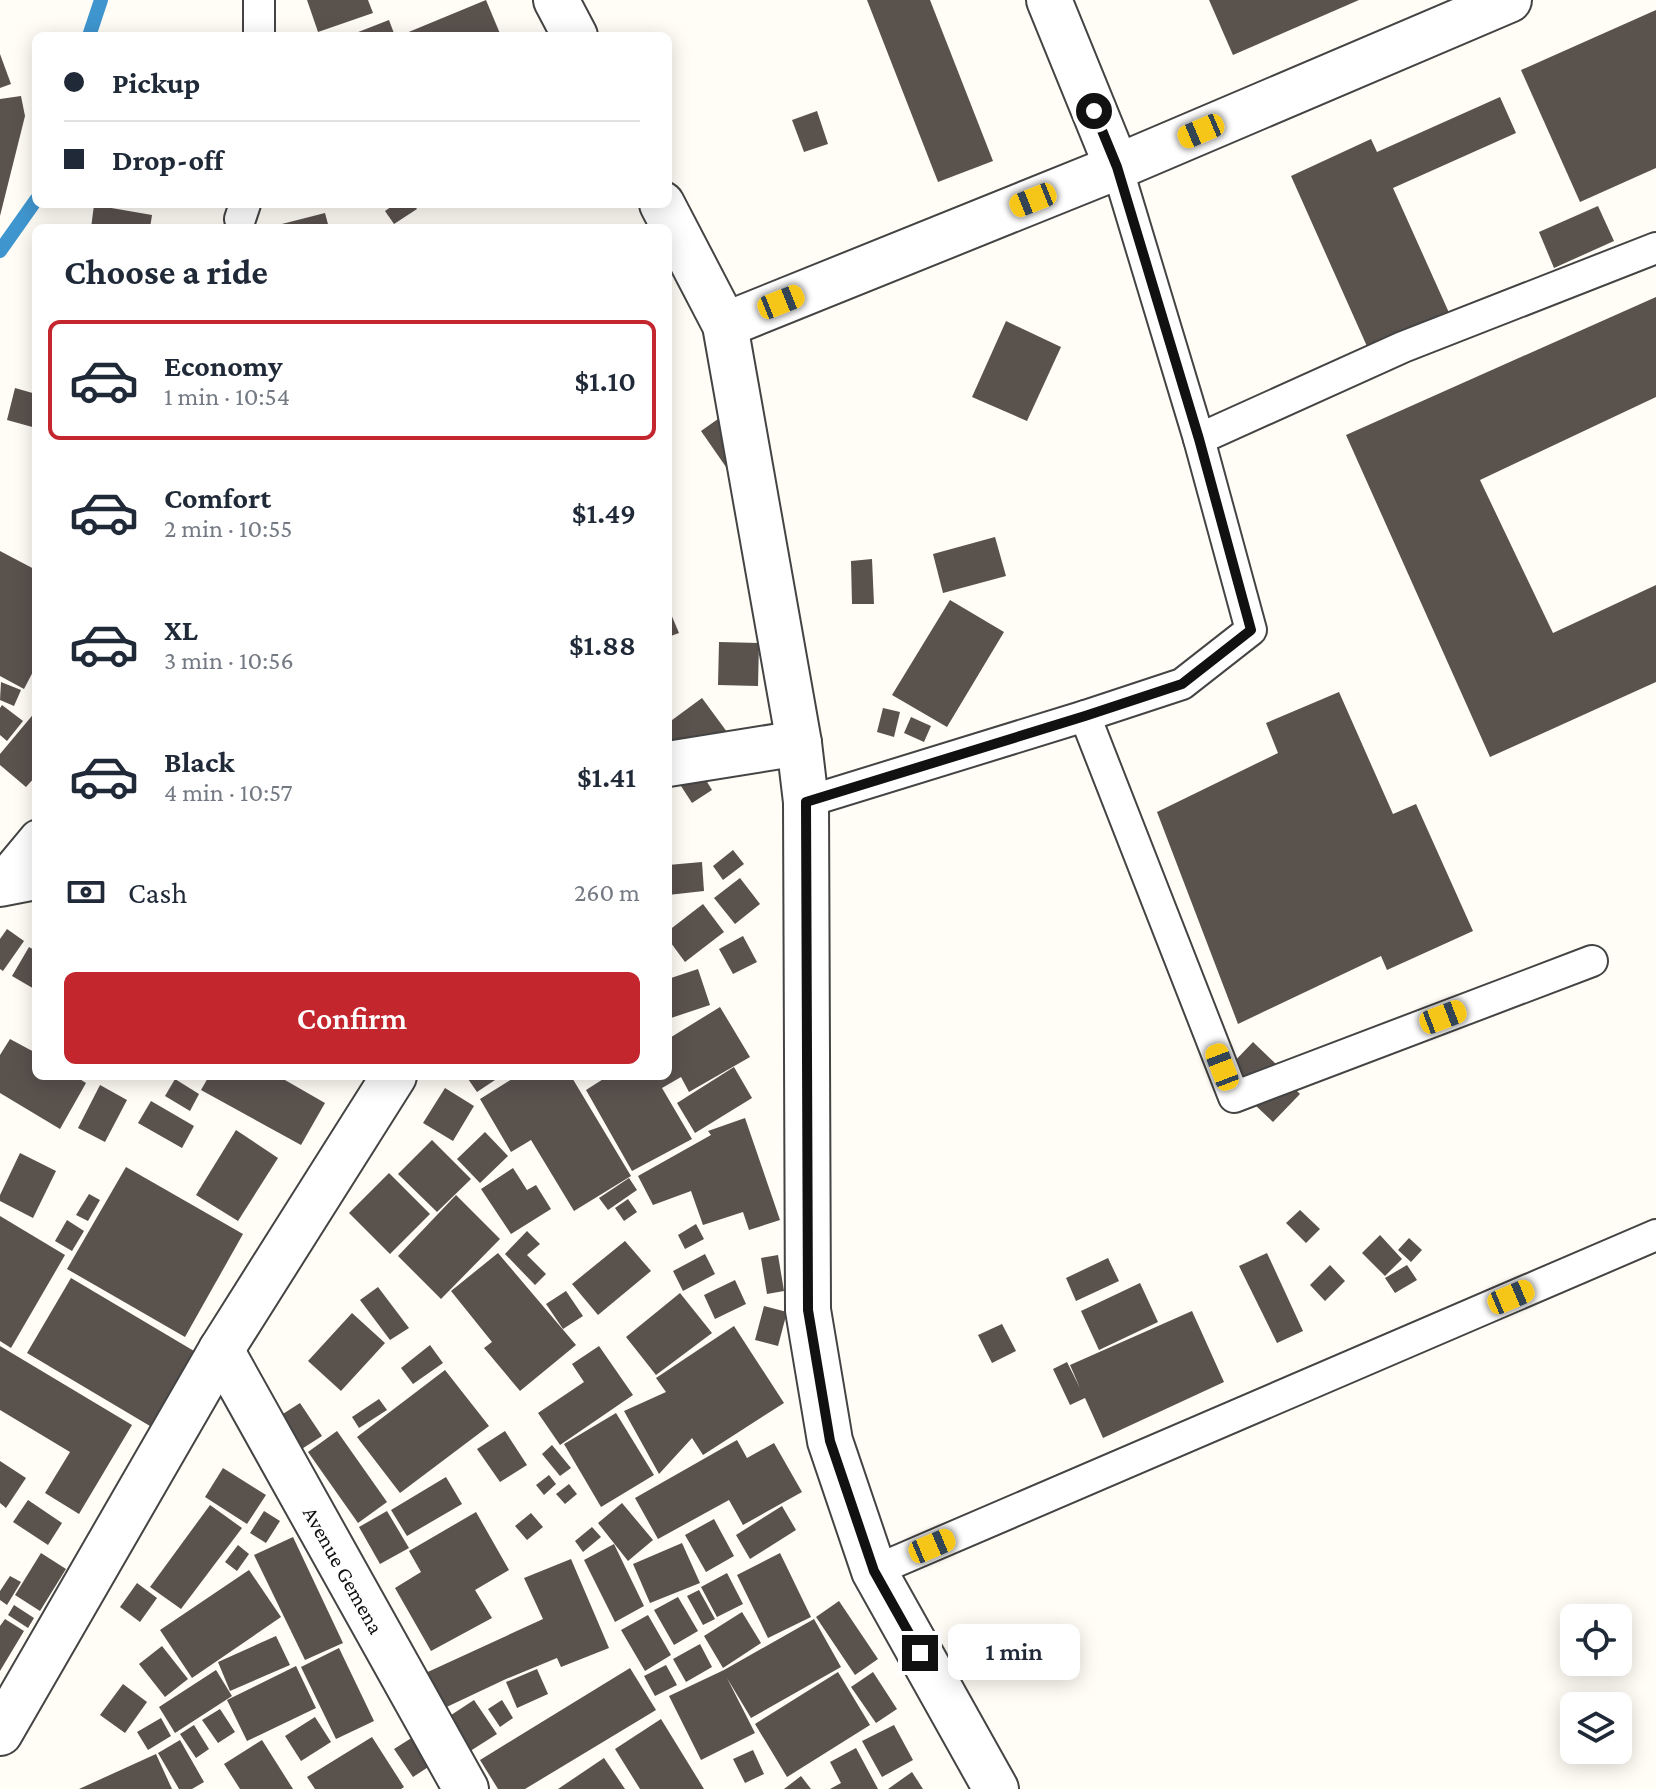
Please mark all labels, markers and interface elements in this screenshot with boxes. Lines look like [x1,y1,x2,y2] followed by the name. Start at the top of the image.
[112,66,200,99] text: Pickup
[1076,93,1112,129] route start
[1174,111,1228,151] car
[112,143,223,176] text: Drop-off
[1006,180,1060,220] car
[64,252,268,292] text: Choose a ride
[754,282,808,322] car
[68,344,140,416] icon: car
[164,349,283,382] text: Economy
[574,364,636,397] text: $1.10
[164,382,290,411] text: 1 min · 10:54
[68,476,140,548] icon: car
[164,481,271,514] text: Comfort
[572,496,636,529] text: $1.49
[164,514,292,543] text: 2 min · 10:55
[68,608,140,680] icon: car
[164,613,198,646] text: XL
[569,628,636,661] text: $1.88
[164,646,294,675] text: 3 min · 10:56
[68,740,140,812] icon: car
[164,745,235,778] text: Black
[577,760,636,793] text: $1.41
[164,778,293,807] text: 4 min · 10:57
[64,870,108,914] icon: cash
[128,876,187,909] text: Cash
[574,878,640,907] text: 260 m
[64,972,640,1064] button: Confirm
[1416,997,1470,1037] car
[1202,1040,1242,1094] car
[1484,1277,1538,1317] car
[298,1502,389,1638] street label: Avenue Gemena
[905,1526,959,1566] car
[1560,1604,1632,1764] map controls
[1560,1604,1632,1676] button: locate
[948,1625,1080,1681] callout: 1 min
[902,1635,938,1671] route end
[985,1637,1043,1666] text: 1 min
[1560,1692,1632,1764] button: layers

